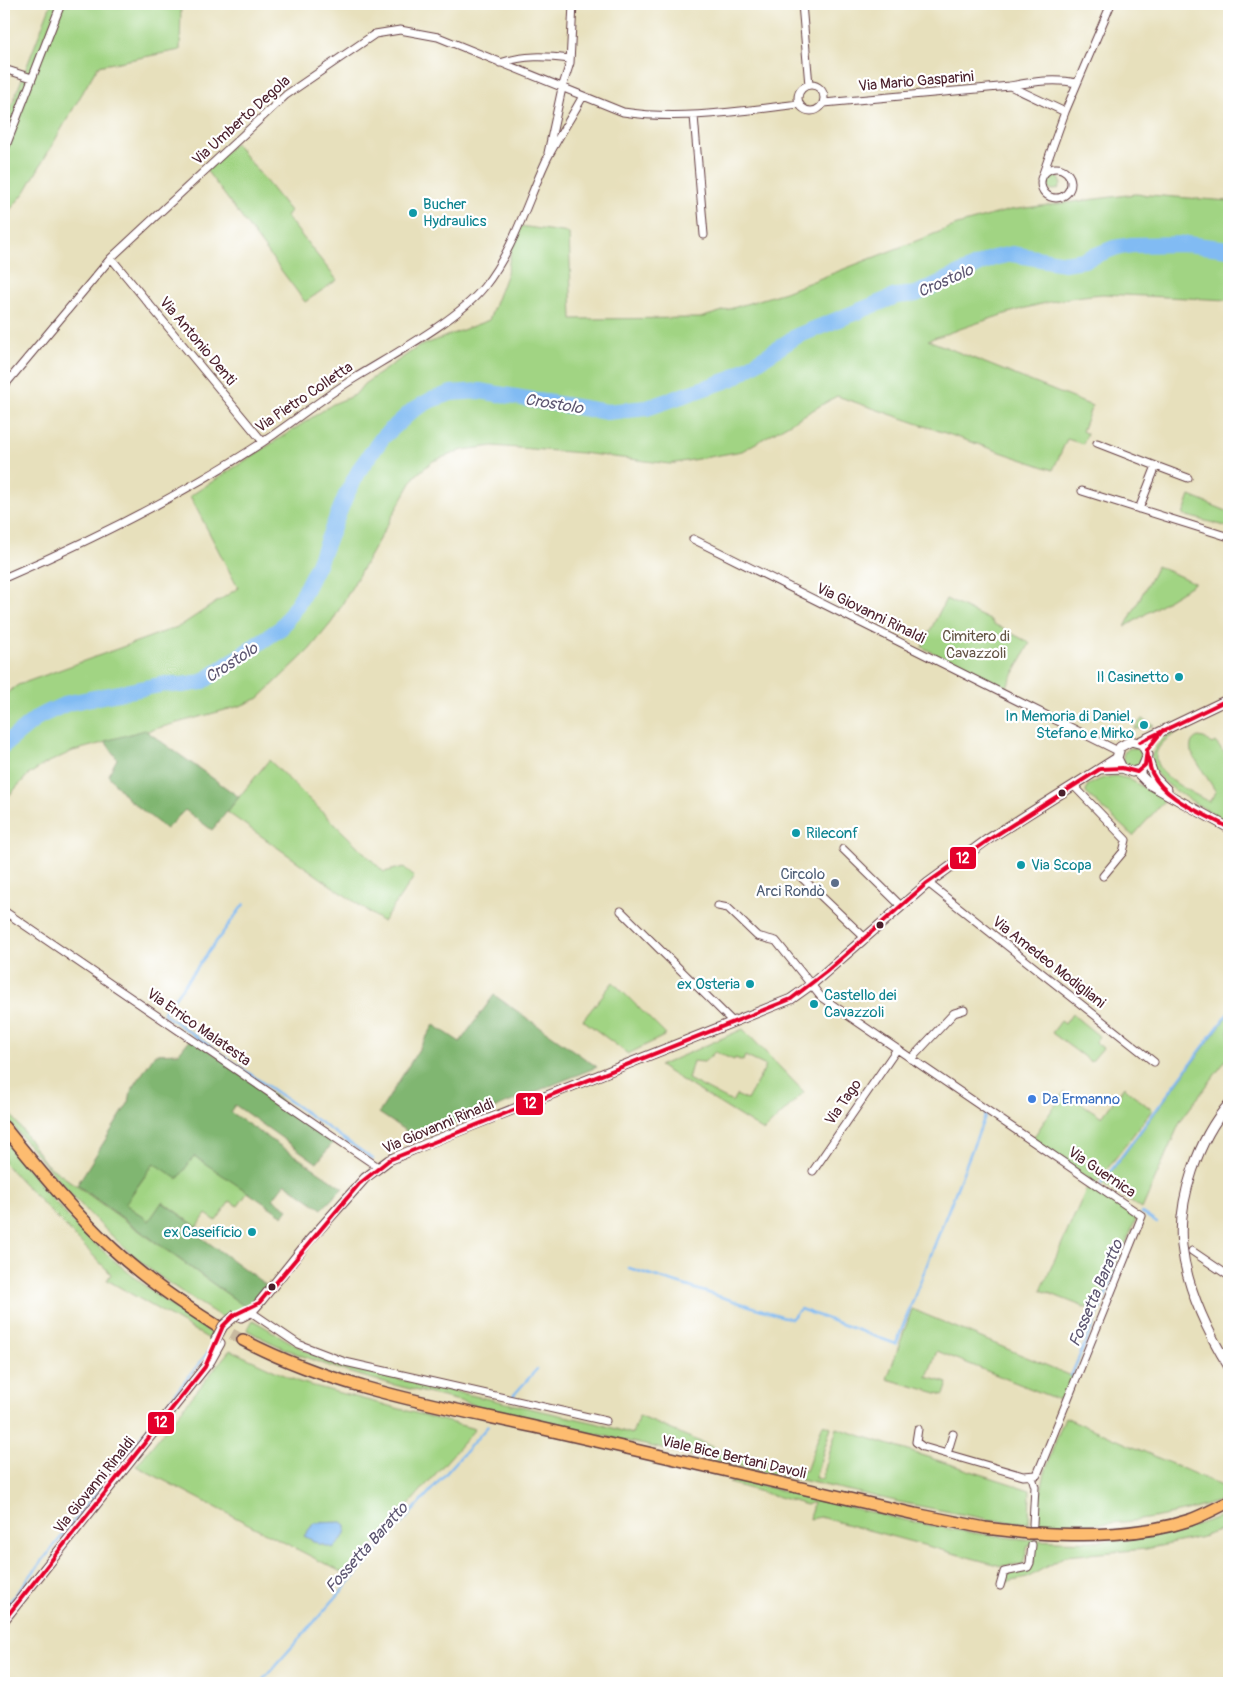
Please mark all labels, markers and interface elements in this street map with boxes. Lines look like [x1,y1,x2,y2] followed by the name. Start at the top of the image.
[858,67,975,96] street label: Via Mario Gasparini
[188,71,294,169] street label: Via Umberto Degola
[423,195,487,231] place label: Bucher Hydraulics
[407,207,419,219] marker: Bucher Hydraulics
[915,259,977,302] water label: Crostolo
[155,293,240,390] street label: Via Antonio Denti
[252,358,357,437] street label: Via Pietro Colletta
[523,390,586,419] water label: Crostolo
[813,579,929,648] street label: Via Giovanni Rinaldi
[942,627,1010,663] park label: Cimitero di Cavazzoli
[202,638,263,687] water label: Crostolo
[1096,668,1169,687] place label: Il Casinetto
[1173,671,1185,683] marker: Il Casinetto
[1005,707,1134,743] place label: In Memoria di Daniel, Stefano e Mirko
[1138,719,1150,731] marker: In Memoria di Daniel, Stefano e Mirko
[1057,788,1067,798] unlabelled marker
[806,824,858,843] place label: Rileconf
[790,827,802,839] marker: Rileconf
[949,846,977,870] line badge: 12
[956,850,970,867] text: 12
[1031,856,1092,875] place label: Via Scopa
[1015,859,1027,871] marker: Via Scopa
[756,865,825,901] place label: Circolo Arci Rondò
[829,877,841,889] marker: Circolo Arci Rondò
[988,912,1109,1013] street label: Via Amedeo Modigliani
[875,920,885,930] unlabelled marker
[677,975,740,994] place label: ex Osteria
[744,978,756,990] marker: ex Osteria
[143,984,255,1070] street label: Via Errico Malatesta
[824,986,897,1022] place label: Castello dei Cavazzoli
[808,998,820,1010] marker: Castello dei Cavazzoli
[821,1076,866,1129] street label: Via Tago
[1042,1090,1120,1109] place label: Da Ermanno
[515,1092,544,1116] line badge: 12
[1026,1093,1038,1105] marker: Da Ermanno
[380,1094,497,1158] street label: Via Giovanni Rinaldi
[523,1095,537,1112] text: 12
[1064,1143,1139,1202] street label: Via Guernica
[164,1223,242,1242] place label: ex Caseificio
[246,1226,258,1238] marker: ex Caseificio
[1064,1236,1128,1350] water label: Fossetta Baratto
[267,1282,277,1292] unlabelled marker
[147,1411,175,1435] line badge: 12
[154,1414,168,1431] text: 12
[660,1432,808,1483] street label: Viale Bice Bertani Davoli
[50,1433,139,1538] street label: Via Giovanni Rinaldi
[321,1498,413,1597] water label: Fossetta Baratto

